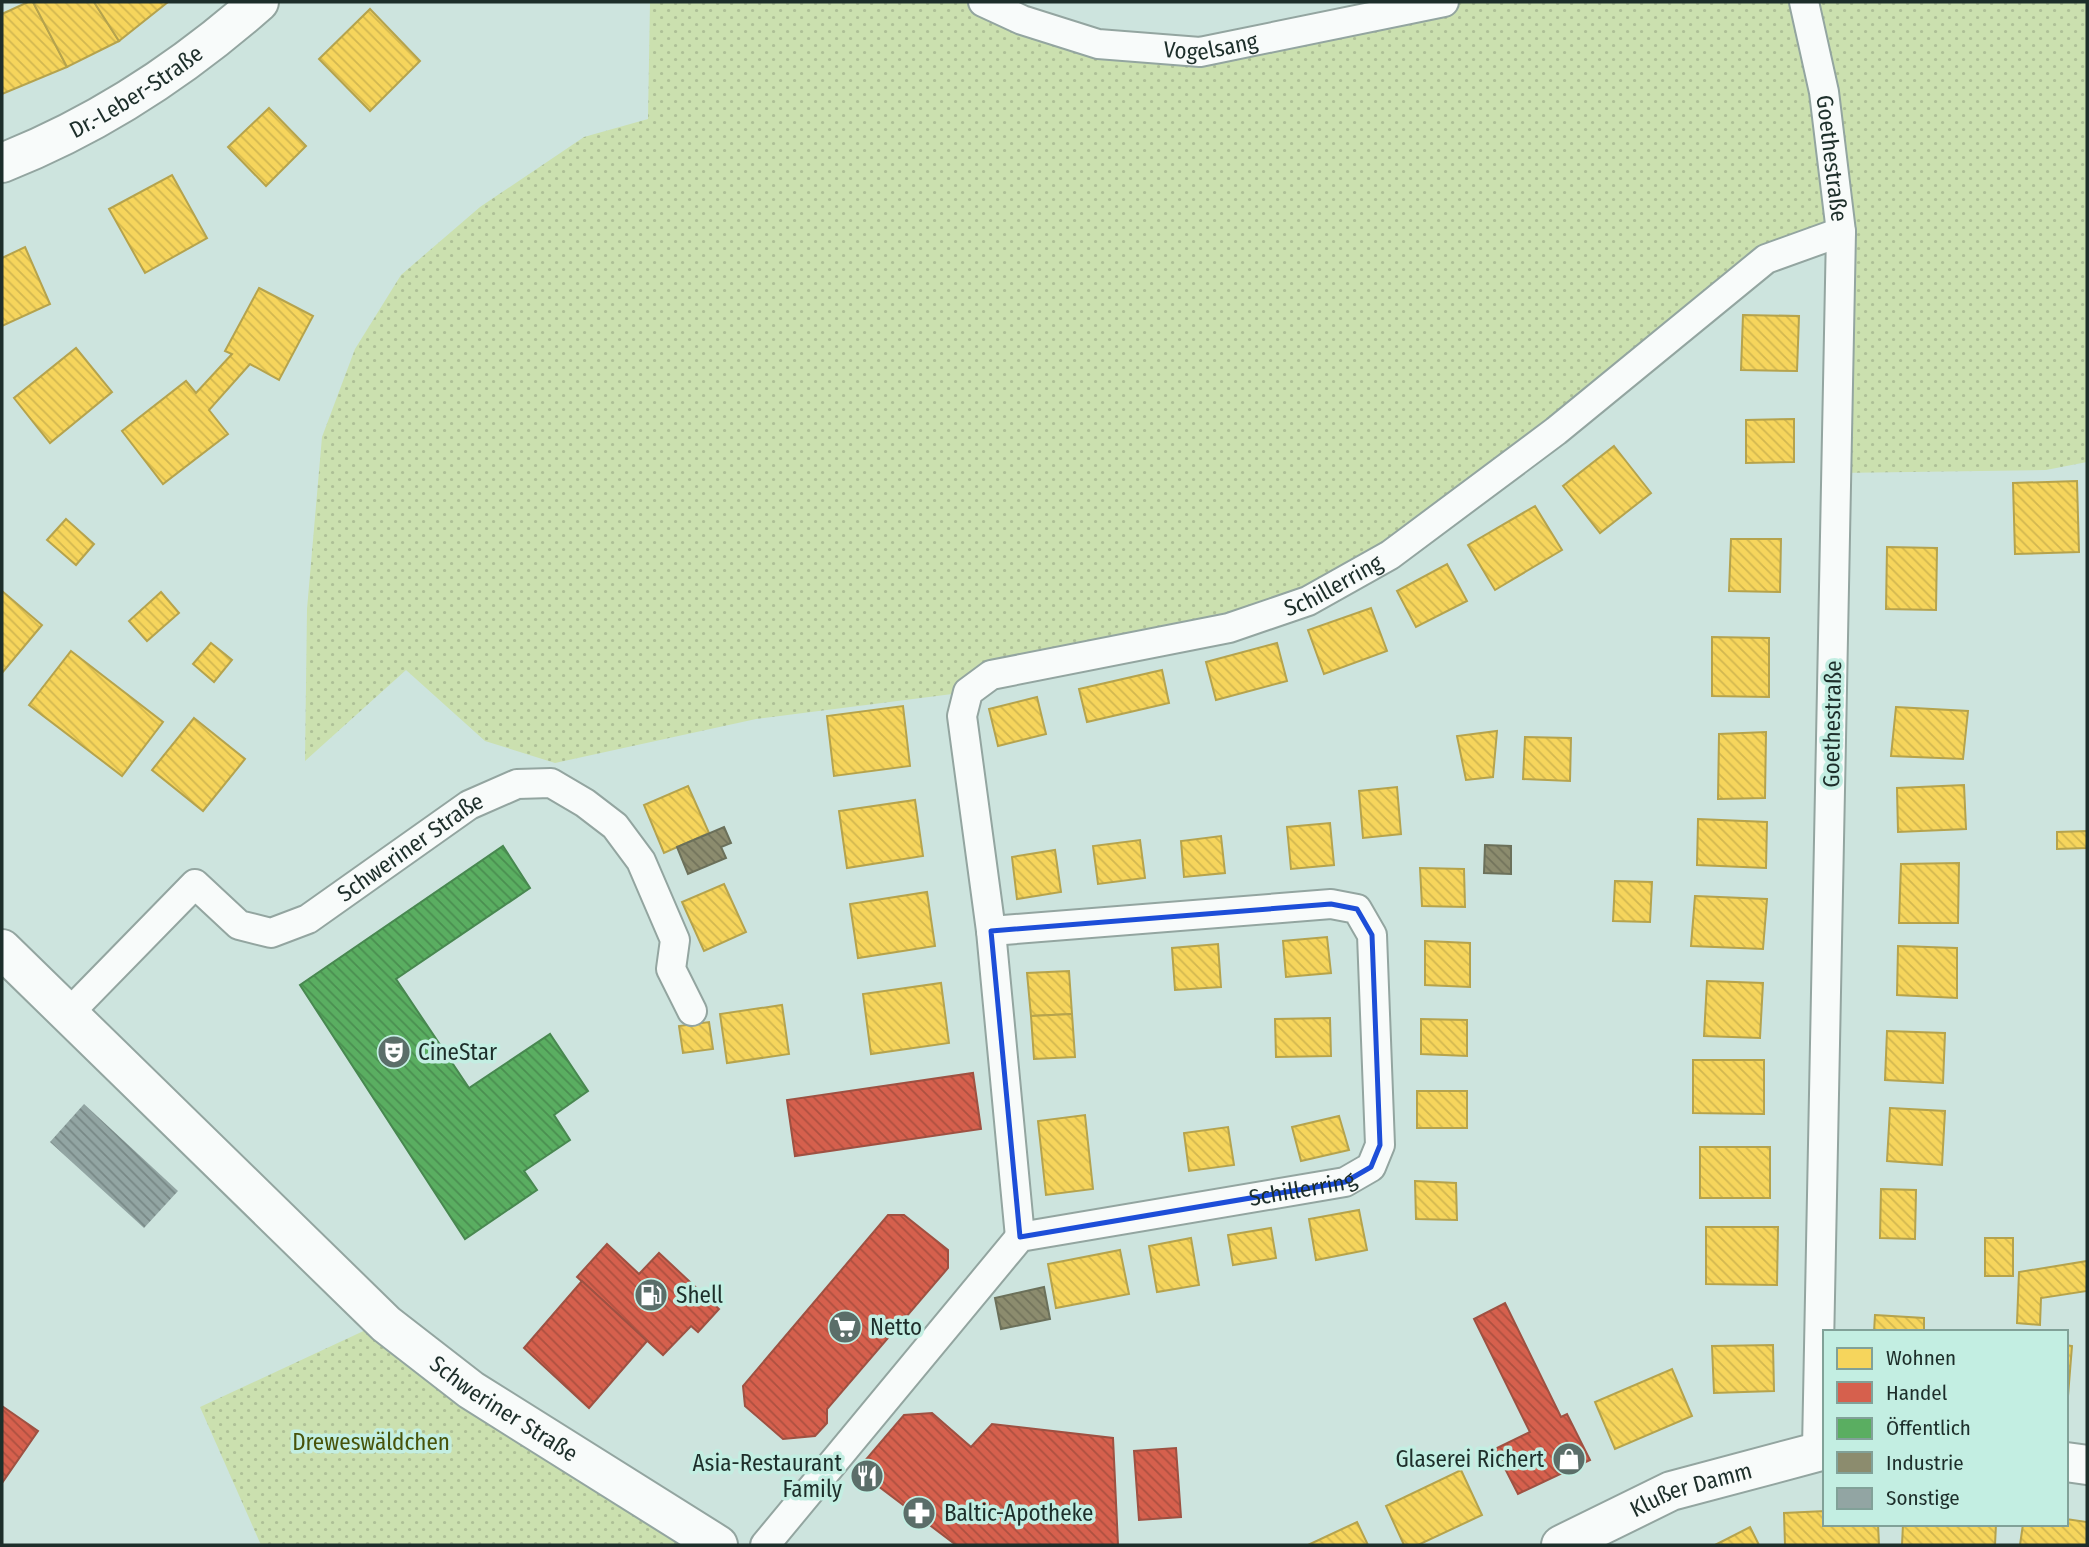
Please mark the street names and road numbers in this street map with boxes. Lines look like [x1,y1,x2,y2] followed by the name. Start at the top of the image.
[1163,26,1260,66] street label: Vogelsang
[64,39,208,144] street label: Dr.-Leber-Straße
[1810,93,1854,223] street label: Goethestraße
[1280,548,1387,622] street label: Schillerring
[1817,660,1847,788] street label: Goethestraße
[332,787,487,908] street label: Schweriner Straße
[1247,1165,1361,1212] street label: Schillerring
[424,1349,583,1468] street label: Schweriner Straße
[1625,1456,1755,1523] street label: Klußer Damm

